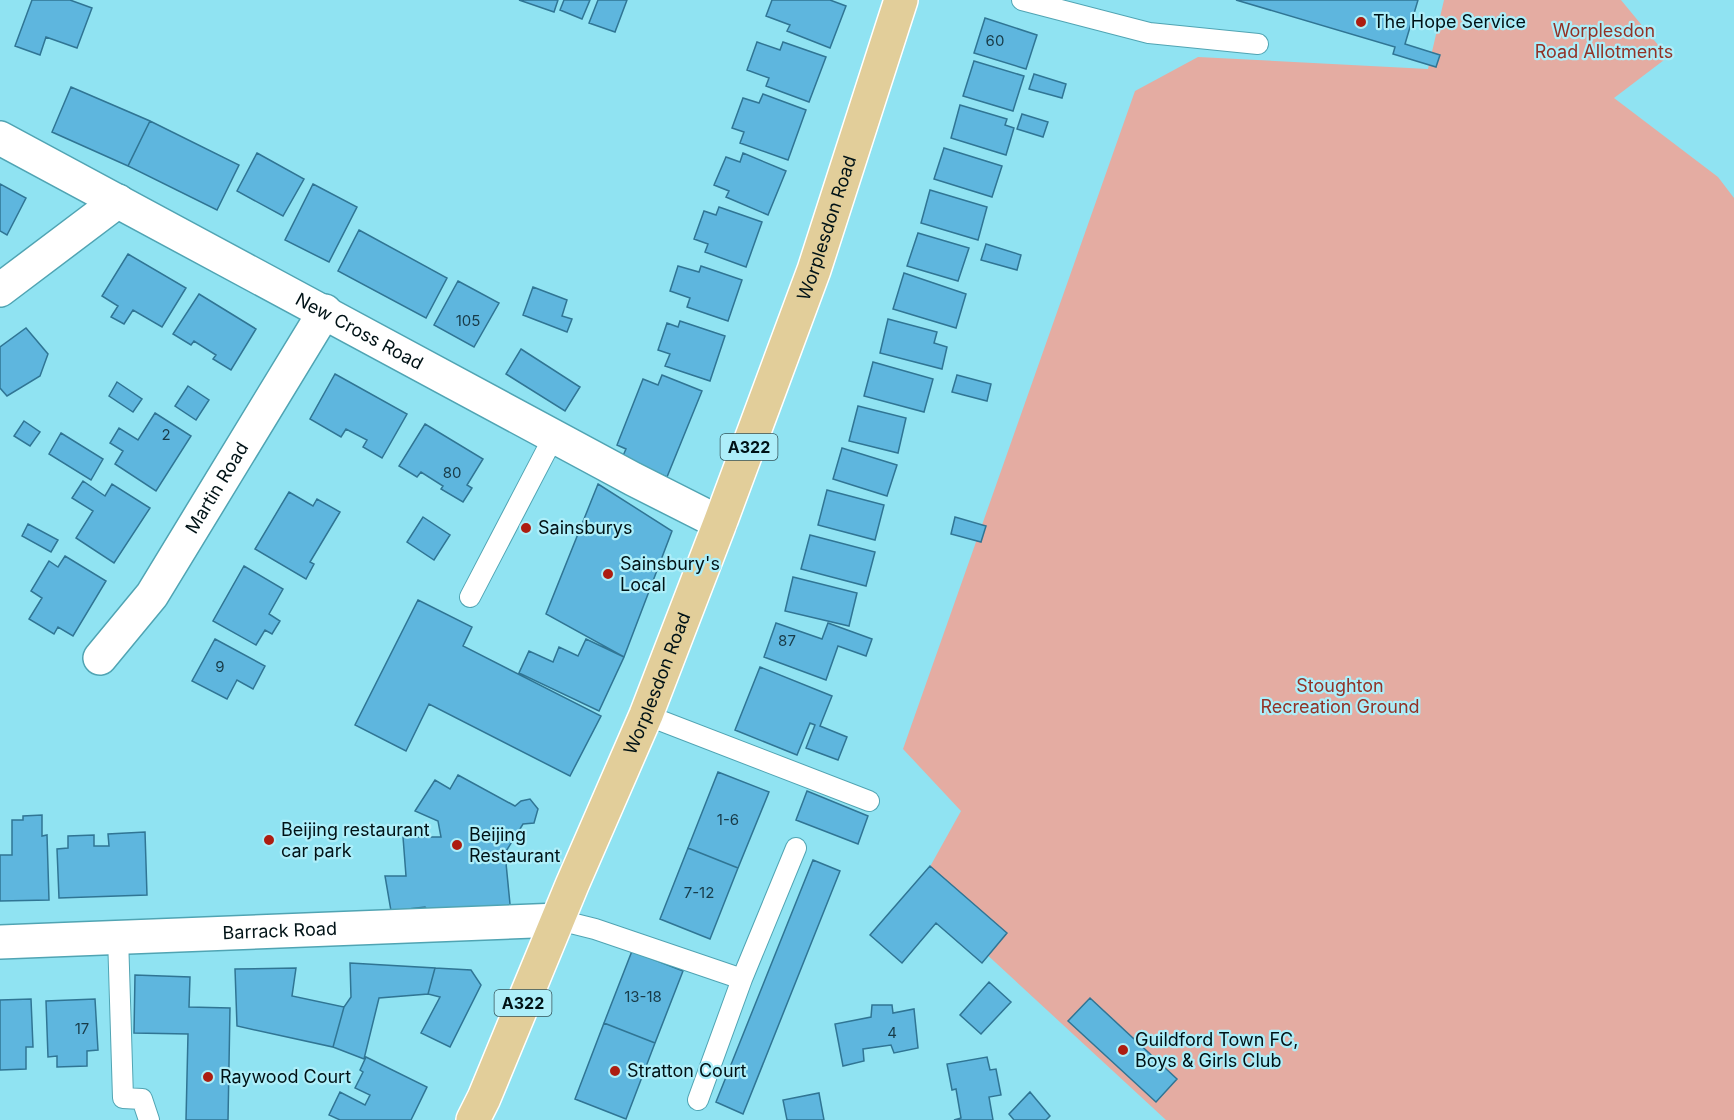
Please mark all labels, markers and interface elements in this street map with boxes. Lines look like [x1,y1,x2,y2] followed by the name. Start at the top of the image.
[1373,11,1526,32] place label: The Hope Service
[1354,15,1368,29] marker: The Hope Service
[1535,20,1673,62] park label: Worplesdon Road Allotments
[986,31,1004,50] house number: 60
[793,153,860,303] street label: Worplesdon Road
[292,288,427,374] street label: New Cross Road
[456,311,480,330] house number: 105
[161,425,171,444] house number: 2
[720,434,777,460] road number: A322
[181,438,252,537] street label: Martin Road
[443,463,461,482] house number: 80
[538,517,633,538] place label: Sainsburys
[519,521,533,535] marker: Sainsburys
[620,553,720,595] place label: Sainsbury's Local
[601,567,615,581] marker: Sainsbury's Local
[619,609,695,757] street label: Worplesdon Road
[778,631,796,650] house number: 87
[215,657,225,676] house number: 9
[1260,675,1420,717] park label: Stoughton Recreation Ground
[717,810,739,829] house number: 1-6
[281,819,430,861] place label: Beijing restaurant car park
[469,824,561,866] place label: Beijing Restaurant
[262,833,276,847] marker: Beijing restaurant car park
[450,838,464,852] marker: Beijing Restaurant
[684,883,714,902] house number: 7-12
[222,918,337,943] street label: Barrack Road
[624,987,662,1006] house number: 13-18
[494,990,552,1016] road number: A322
[75,1019,89,1038] house number: 17
[887,1023,897,1042] house number: 4
[1135,1029,1298,1071] place label: Guildford Town FC, Boys & Girls Club
[1116,1043,1130,1057] marker: Guildford Town FC, Boys & Girls Club
[627,1060,747,1081] place label: Stratton Court
[608,1064,622,1078] marker: Stratton Court
[220,1066,351,1087] place label: Raywood Court
[201,1070,215,1084] marker: Raywood Court

